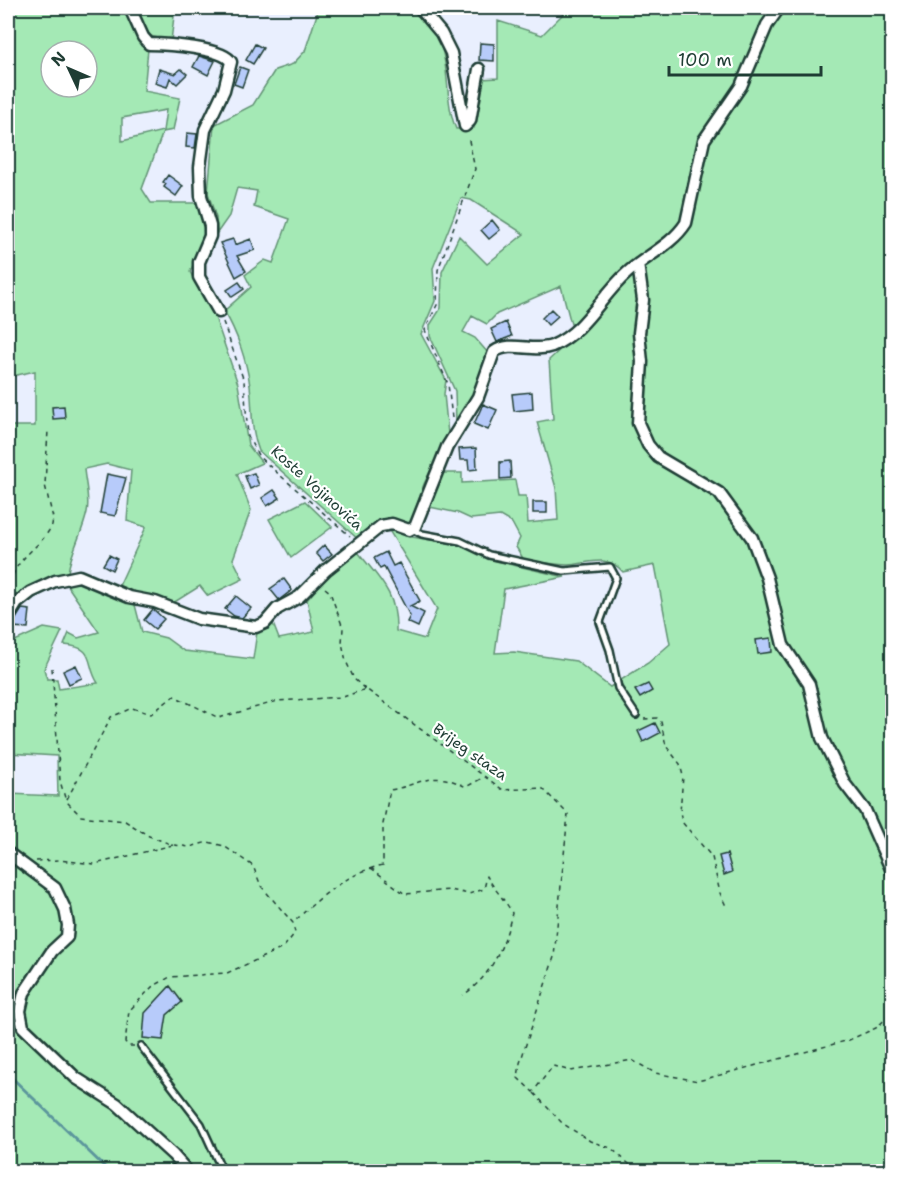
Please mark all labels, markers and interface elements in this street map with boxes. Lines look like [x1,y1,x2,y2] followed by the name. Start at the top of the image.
[39,39,99,99] north arrow
[669,39,820,77] scale bar
[47,47,71,71] text: N
[678,48,732,72] text: 100 m
[267,441,368,535] street label: Koste Vojinovića
[429,719,512,785] street label: Brijeg staza

